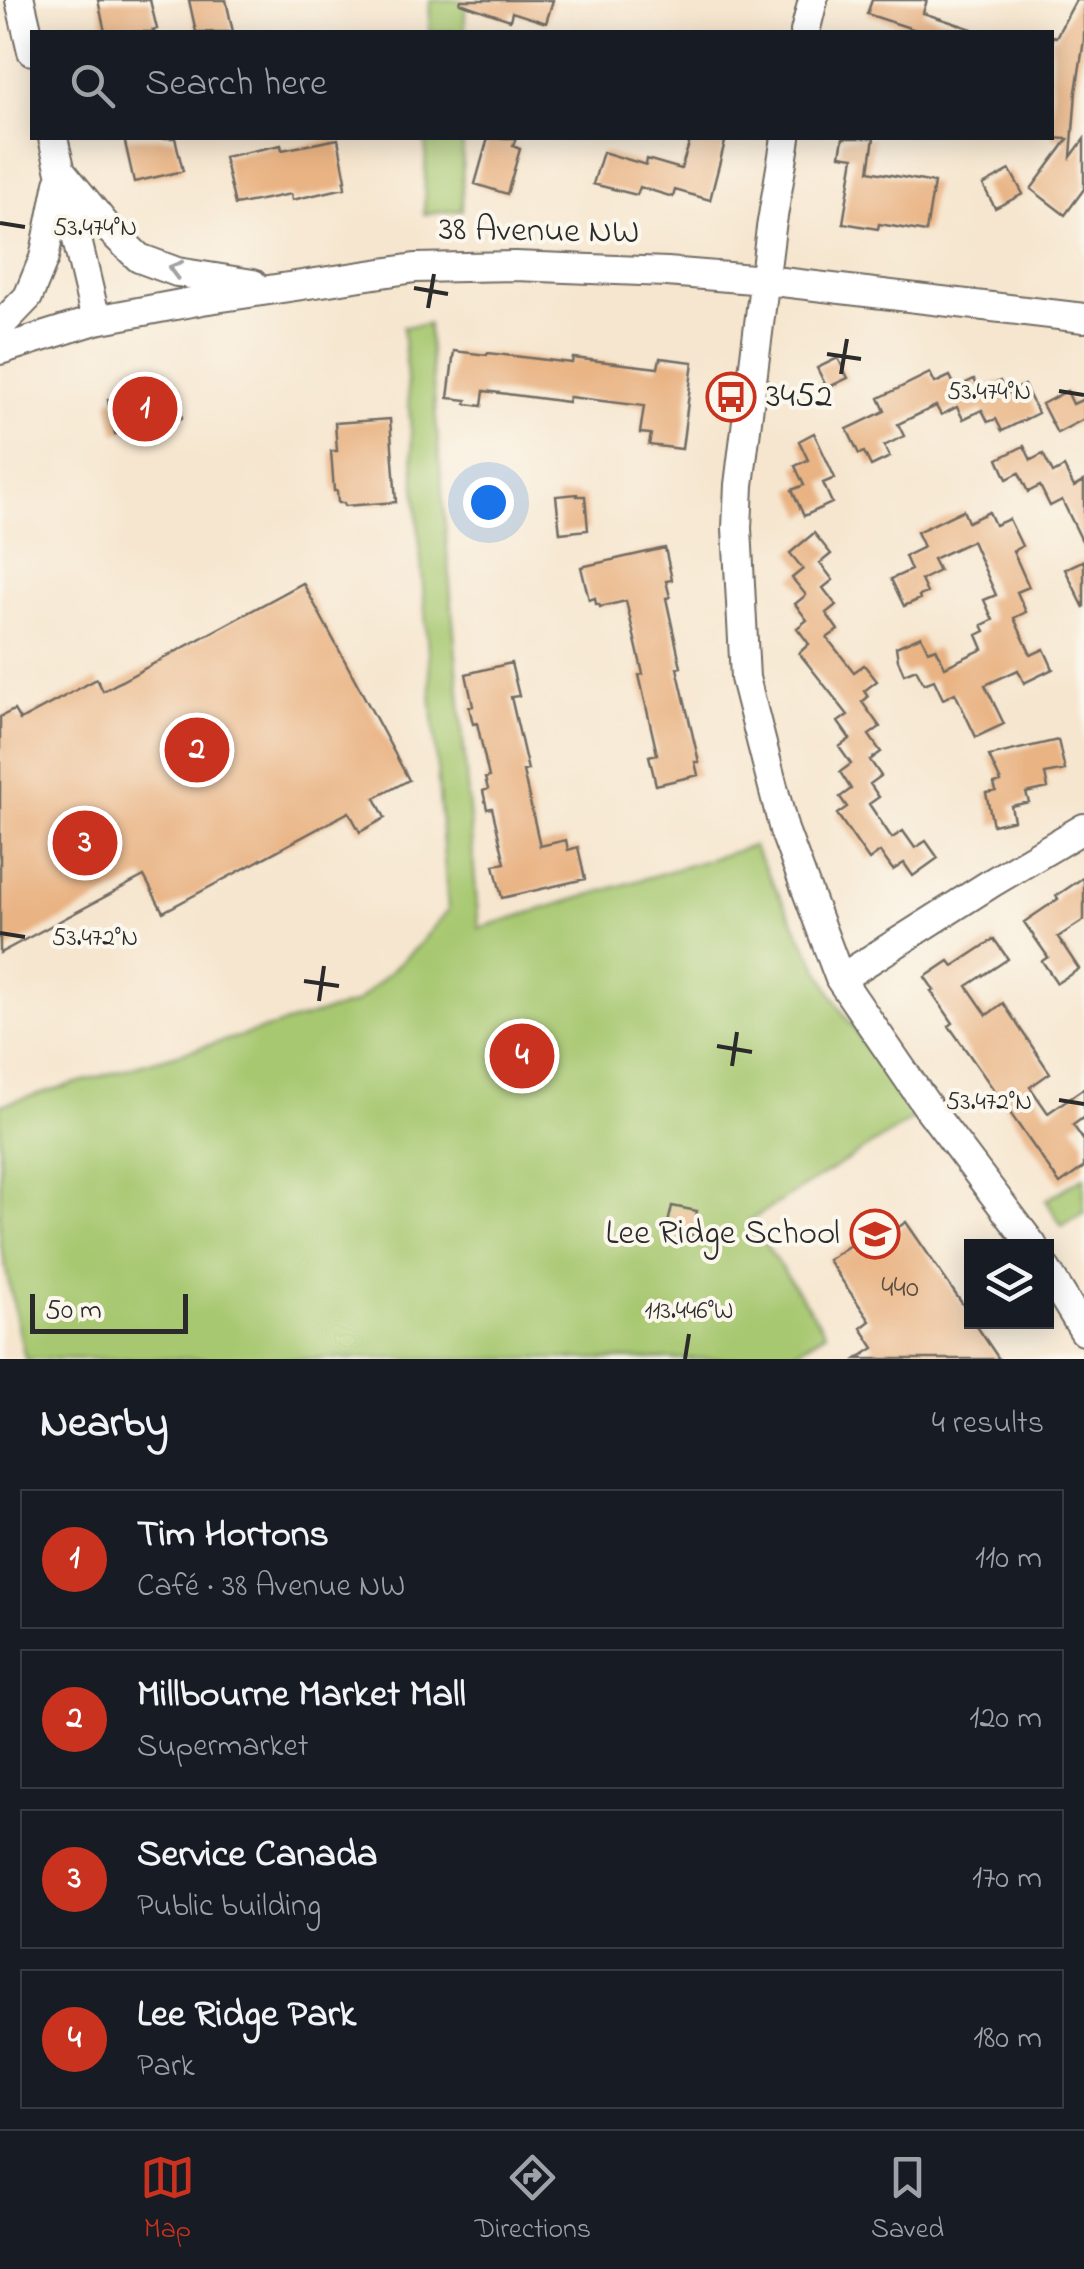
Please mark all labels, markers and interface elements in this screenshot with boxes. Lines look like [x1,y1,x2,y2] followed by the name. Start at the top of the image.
[30,30,1054,140] search box
[145,57,327,113] text: Search here
[65,58,120,113] icon: search
[438,205,640,259] street label: 38 Avenue NW
[53,211,137,247] text: 53.474°N
[167,260,184,281] one-way arrow
[705,371,757,423] bus stop icon: 3452
[112,372,178,446] pin: 1
[766,372,832,423] place label: 3452
[947,375,1031,411] text: 53.474°N
[463,477,514,528] your location
[164,712,230,788] pin: 2
[52,806,118,880] pin: 3
[52,921,138,957] text: 53.472°N
[490,1018,554,1094] pin: 4
[946,1085,1032,1121] text: 53.472°N
[849,1208,901,1260] school or university icon: Lee Ridge School
[606,1209,840,1260] place label: Lee Ridge School
[964,1239,1054,1329] map controls
[964,1239,1054,1329] button: layers
[881,1267,919,1311] house number: 440
[30,1289,188,1334] scale bar
[45,1291,102,1332] text: 50 m
[644,1294,734,1330] text: 113.446°W
[40,1394,168,1455] text: Nearby
[932,1401,1044,1448] text: 4 results
[137,1508,329,1564] text: Tim Hortons
[69,1536,80,1583] text: 1
[975,1536,1042,1583] text: 110 m
[137,1564,405,1611] text: Café · 38 Avenue NW
[137,1668,466,1724] text: Millbourne Market Mall
[67,1696,82,1743] text: 2
[969,1696,1042,1743] text: 120 m
[137,1724,309,1771] text: Supermarket
[137,1828,378,1884] text: Service Canada
[68,1856,81,1903] text: 3
[972,1856,1042,1903] text: 170 m
[137,1884,321,1931] text: Public building
[137,1988,356,2044] text: Lee Ridge Park
[68,2016,81,2063] text: 4
[973,2016,1042,2063] text: 180 m
[137,2044,195,2091] text: Park
[140,2150,195,2251] tab: Map
[475,2150,591,2251] tab: Directions
[871,2150,944,2251] tab: Saved

